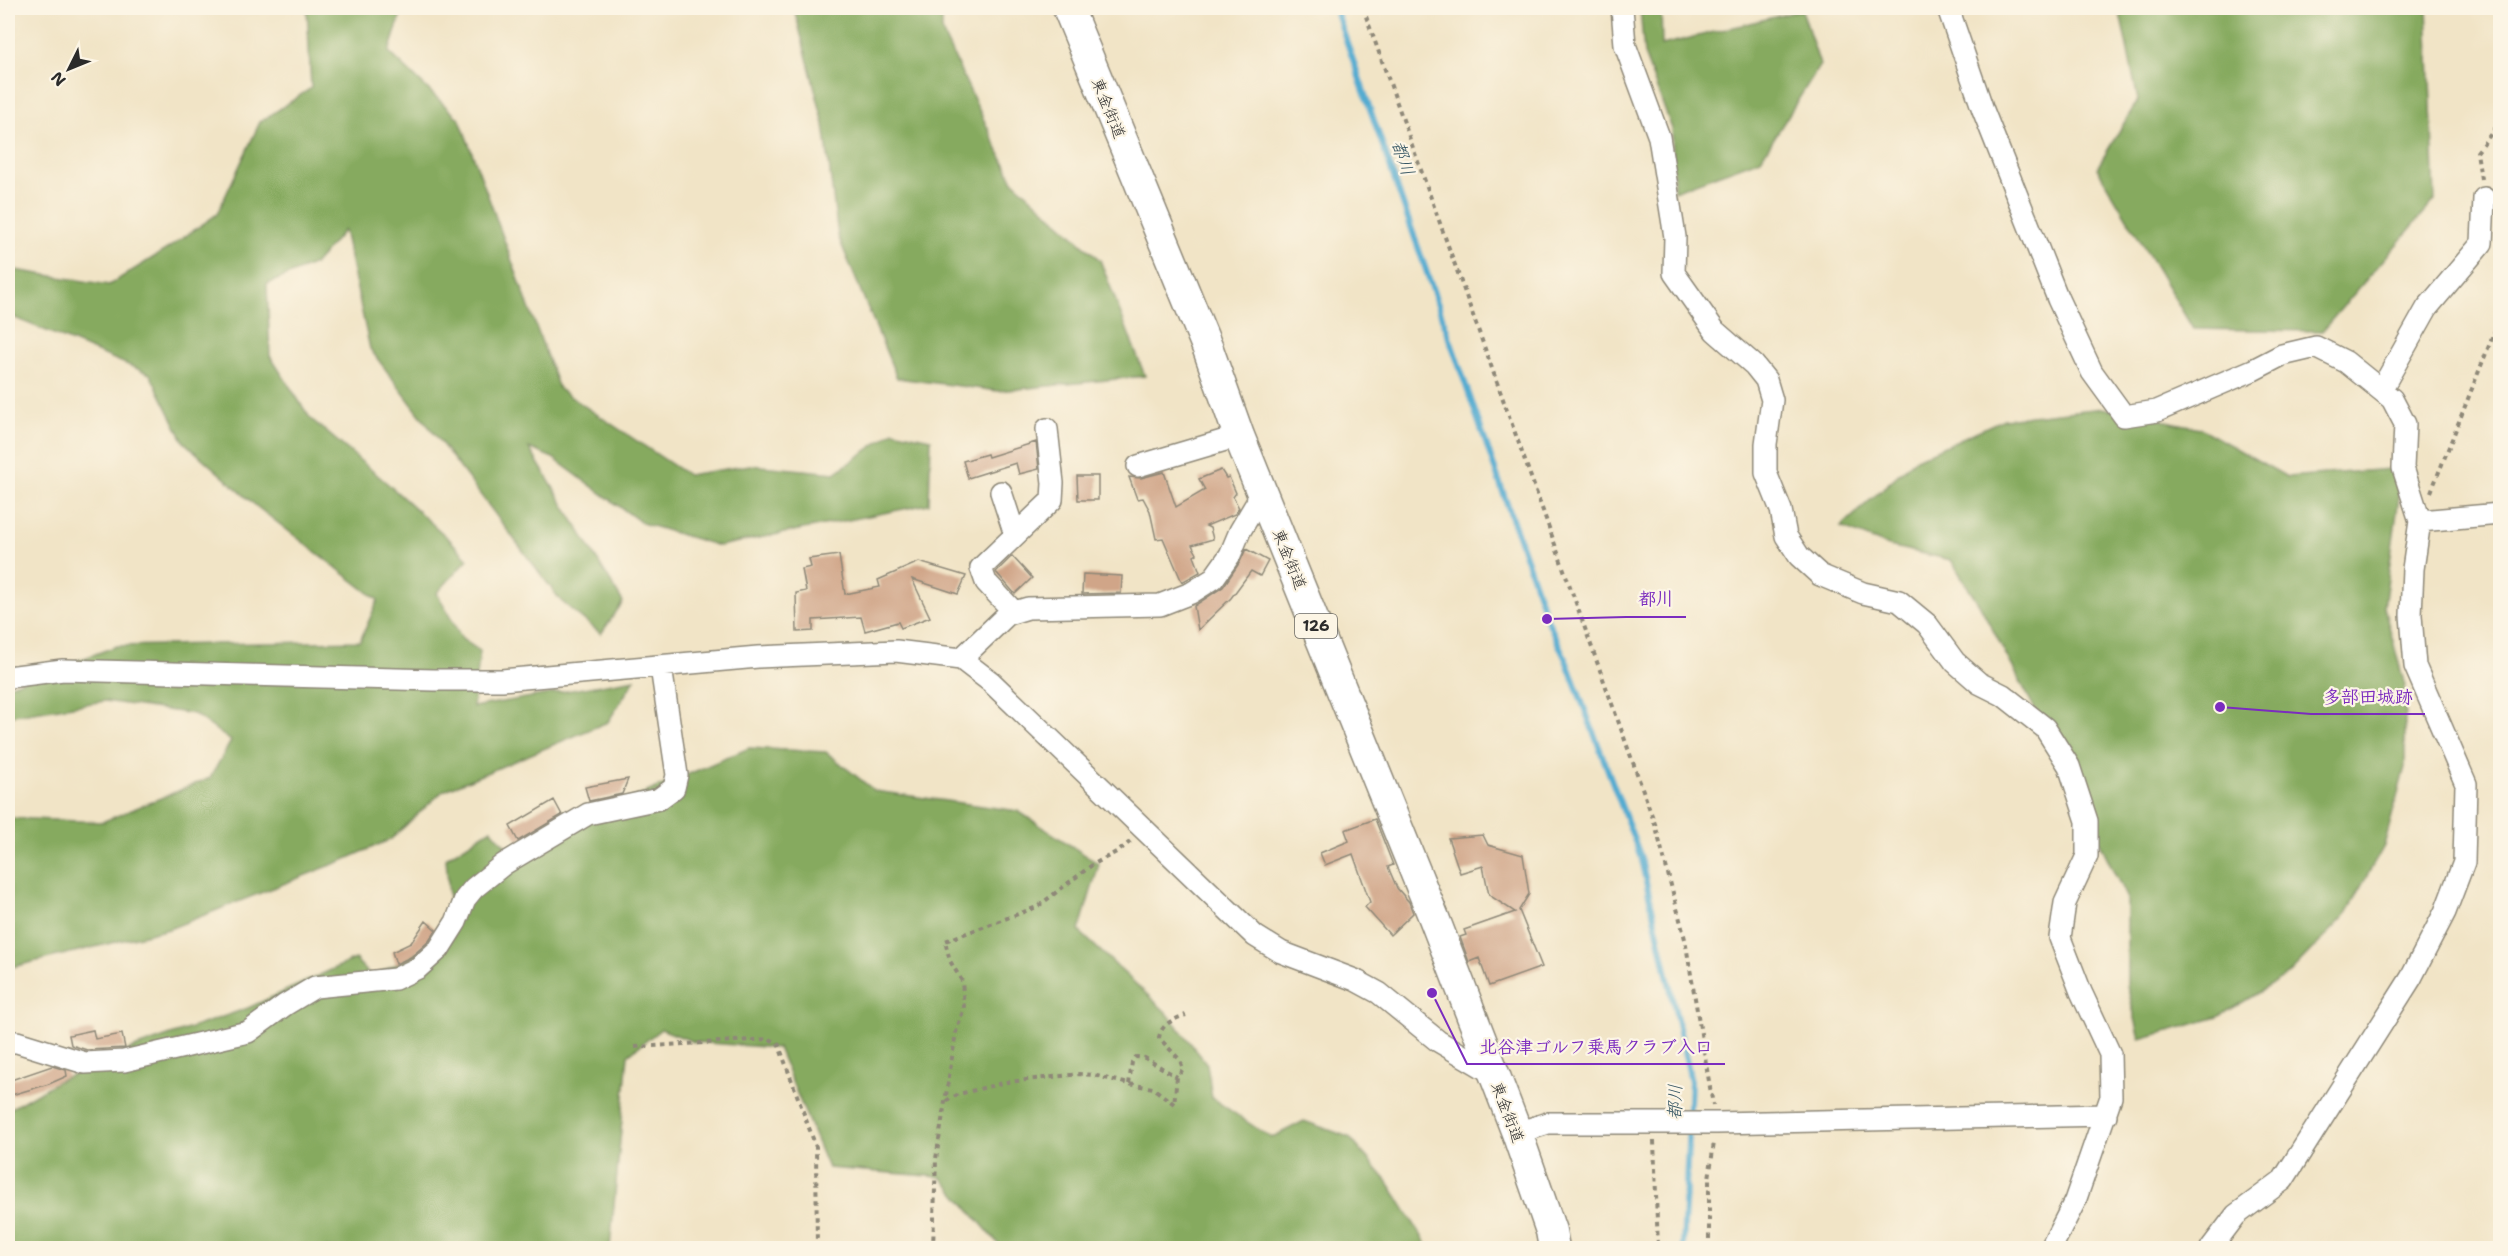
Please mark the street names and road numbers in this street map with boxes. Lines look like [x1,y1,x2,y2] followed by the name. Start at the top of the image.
[1087,75,1130,142] street label: 東金街道
[1268,526,1311,593] street label: 東金街道
[1295,614,1337,638] road number: 126
[1486,1079,1529,1146] street label: 東金街道

